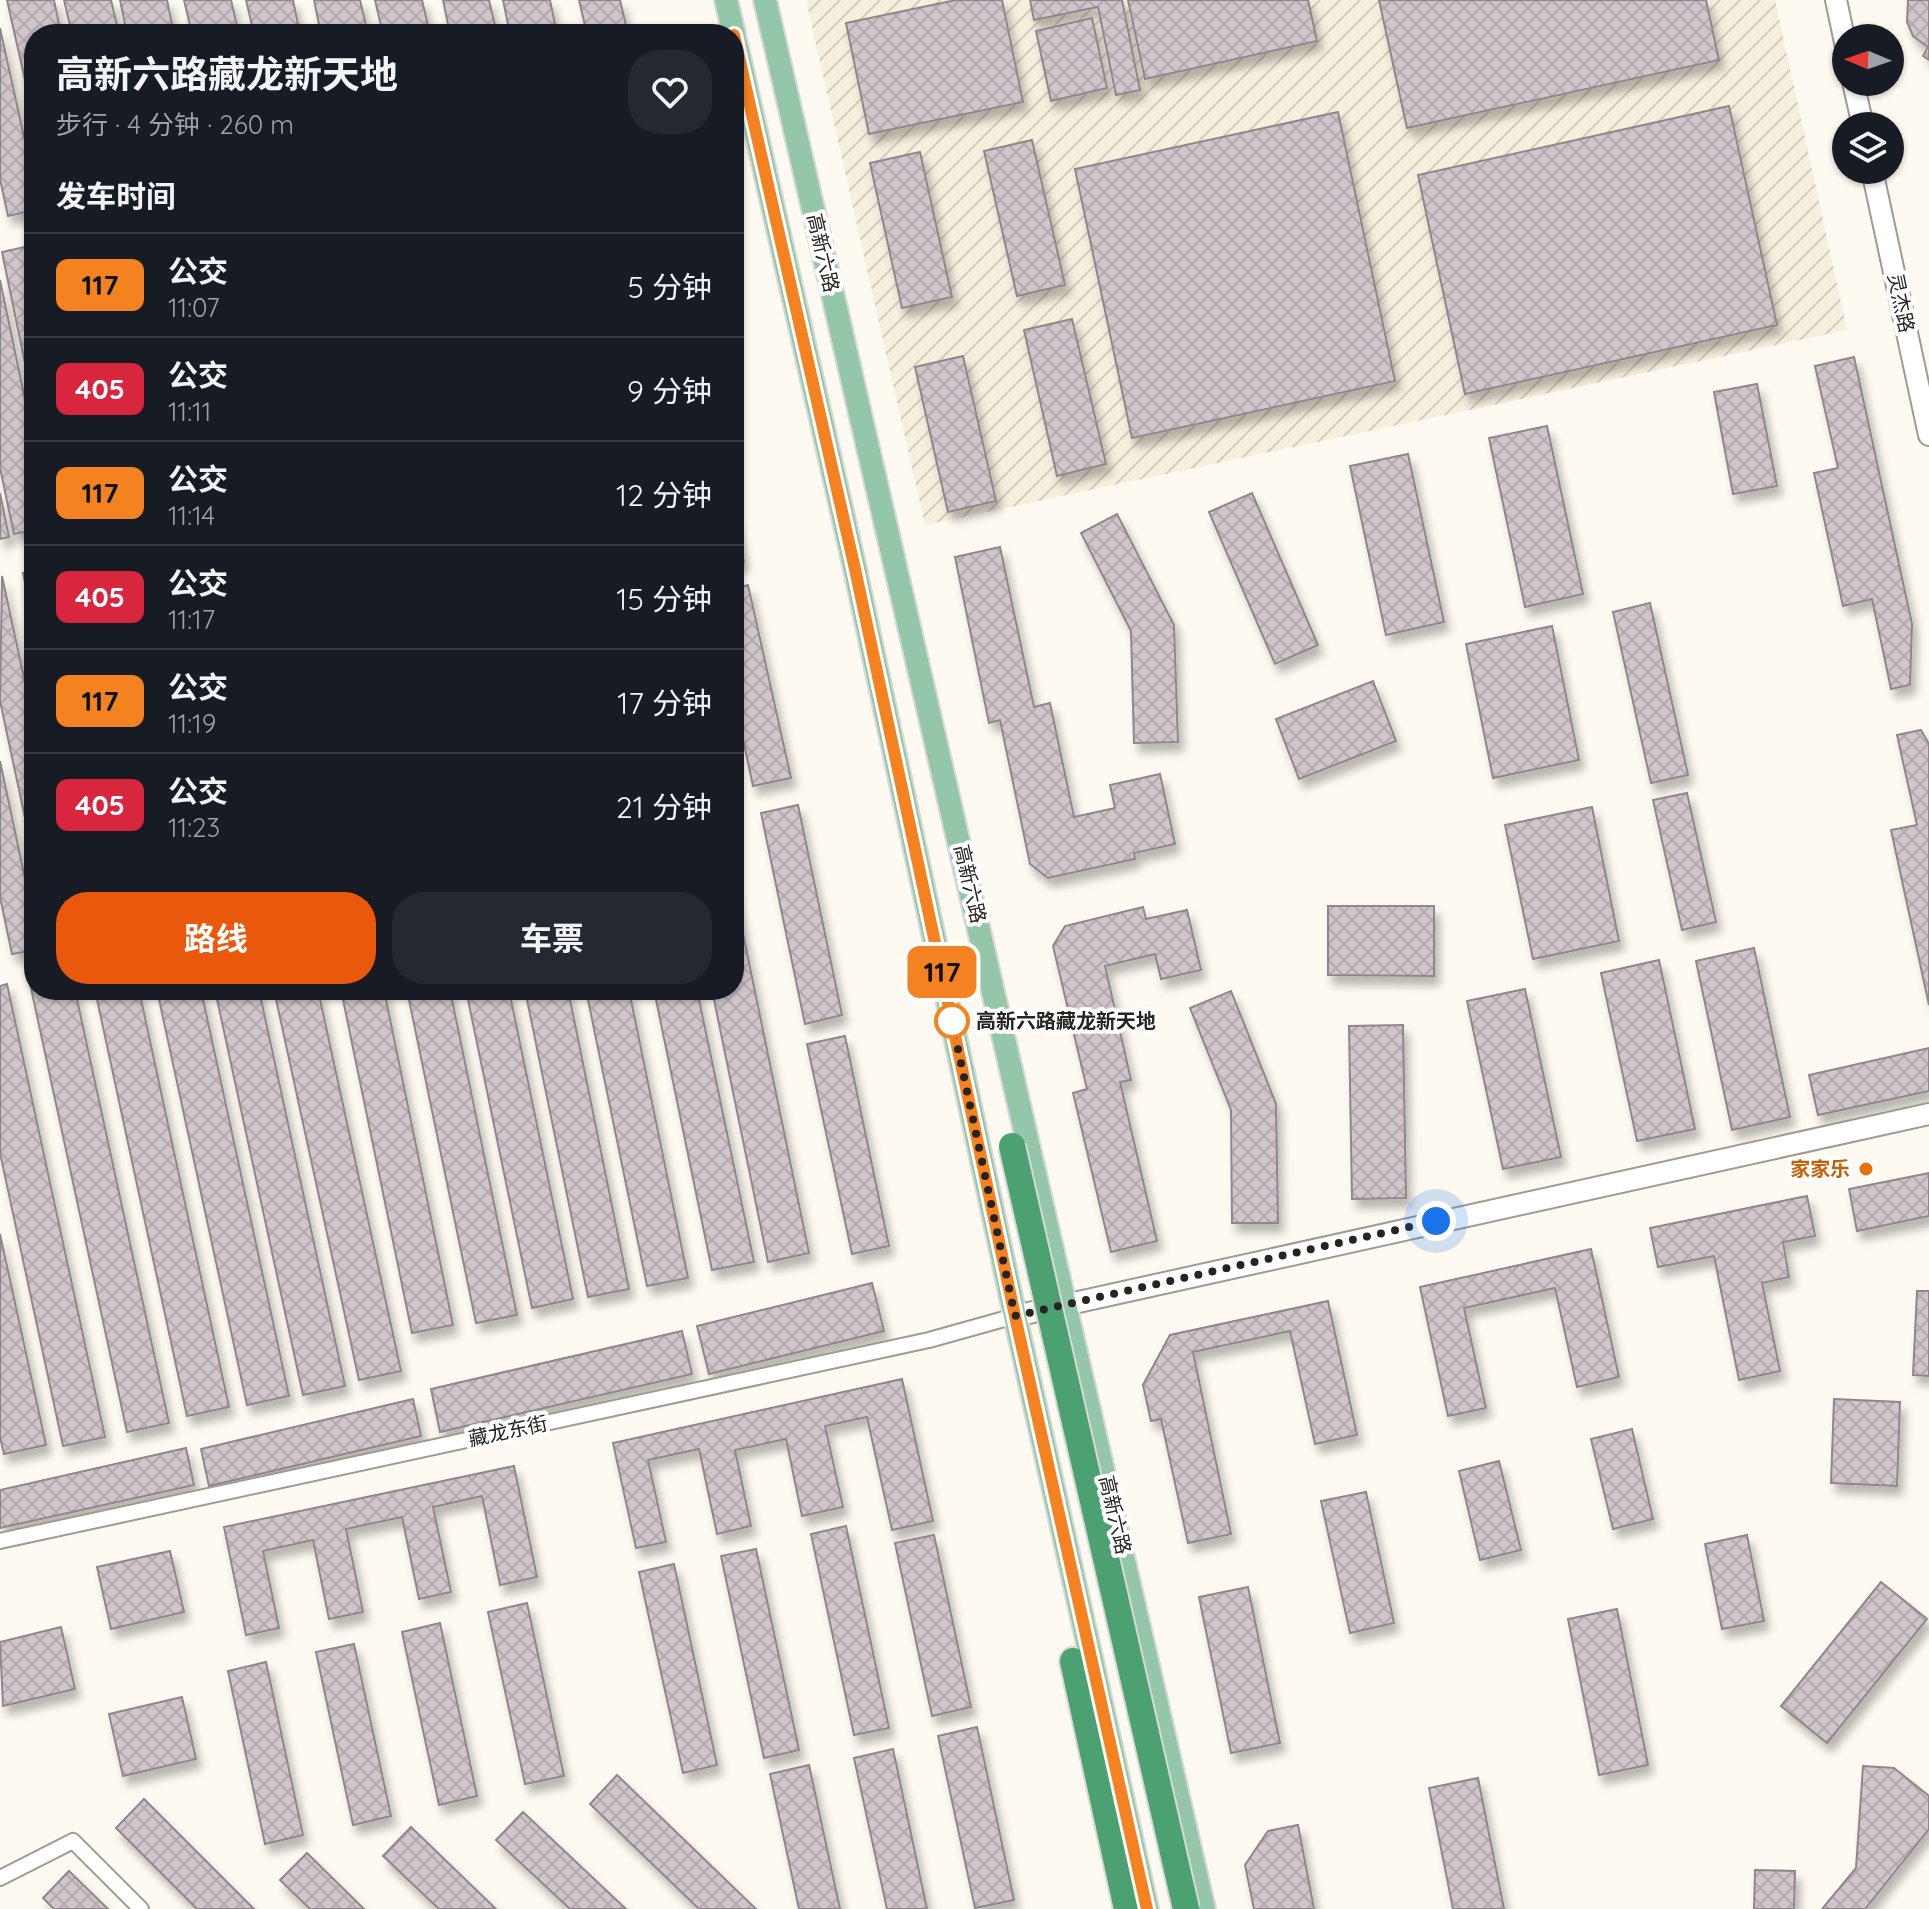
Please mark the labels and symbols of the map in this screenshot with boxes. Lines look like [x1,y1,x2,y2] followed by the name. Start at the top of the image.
[1832,24,1904,96] north arrow
[802,211,845,295] street label: 高新六路
[1883,271,1920,335] street label: 灵杰路
[949,842,992,926] street label: 高新六路
[896,946,988,998] line badge: 117
[935,1004,969,1038] marker: 高新六路藏龙新天地
[976,1008,1156,1033] place label: 高新六路藏龙新天地
[1790,1156,1850,1181] place label: 家家乐
[1857,1160,1875,1178] marker: 家家乐
[1416,1201,1456,1241] your location
[466,1410,550,1451] street label: 藏龙东街
[1094,1473,1137,1557] street label: 高新六路

